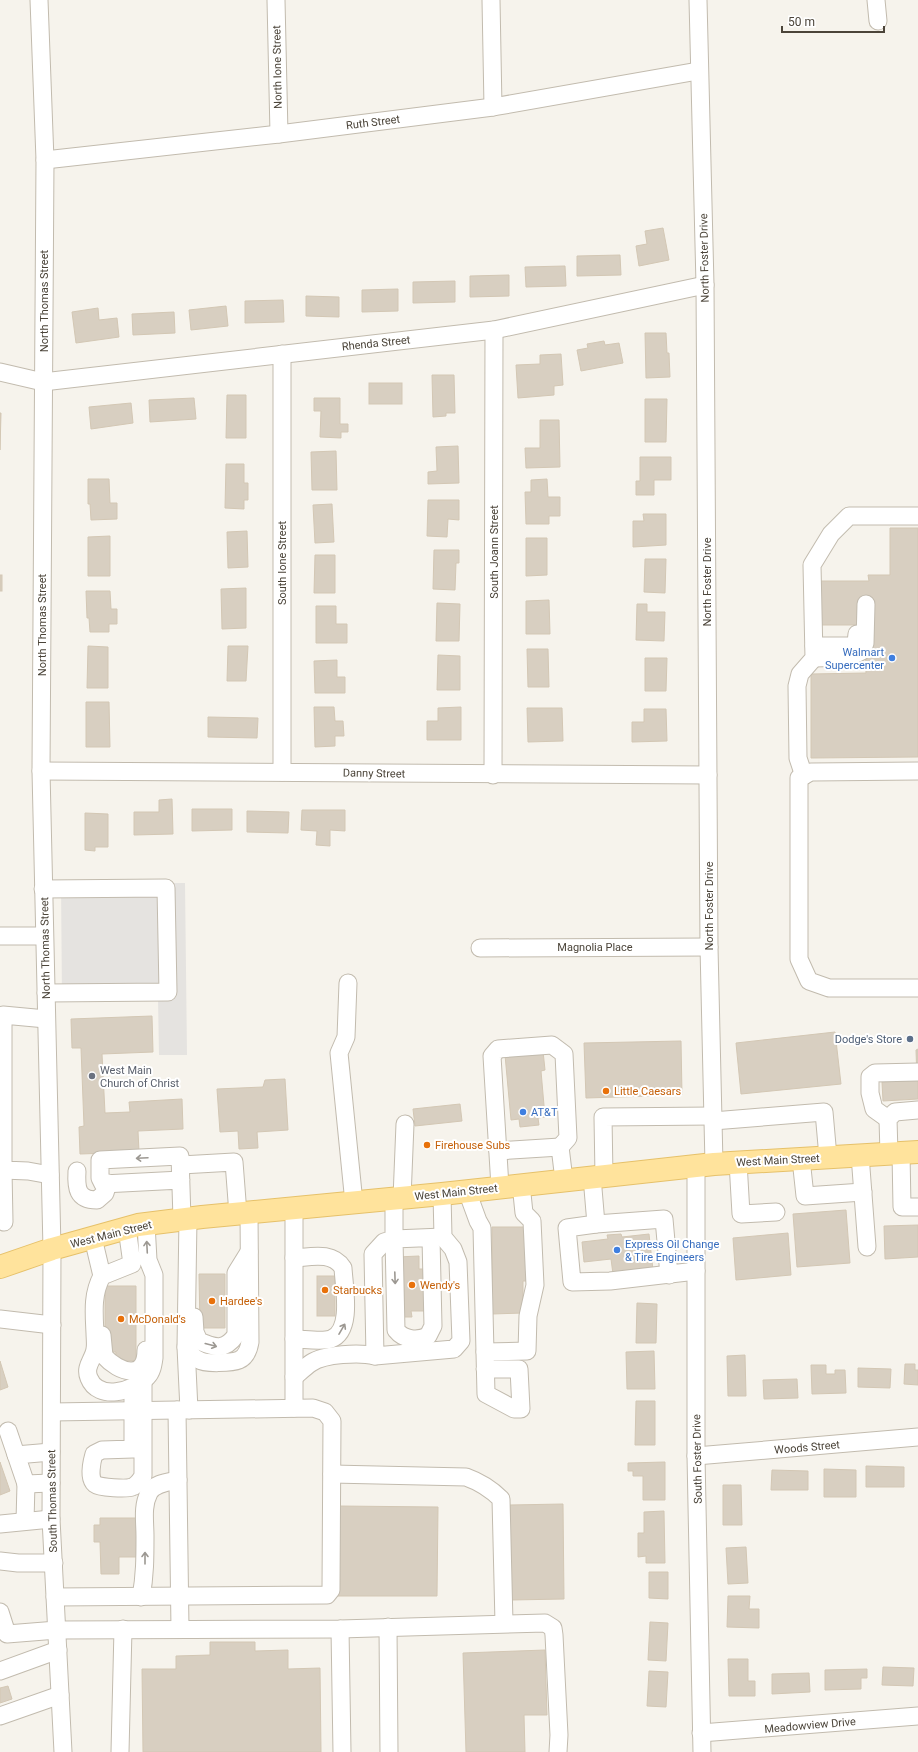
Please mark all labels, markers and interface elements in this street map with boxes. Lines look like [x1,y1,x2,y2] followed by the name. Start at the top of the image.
[782,8,884,34] scale bar
[788,15,815,29] text: 50 m
[270,25,285,109] street label: North Ione Street
[345,113,401,132] street label: Ruth Street
[697,213,712,303] street label: North Foster Drive
[38,249,51,352] street label: North Thomas Street
[341,333,411,354] street label: Rhenda Street
[488,505,501,599] street label: South Joann Street
[276,521,289,605] street label: South Ione Street
[701,537,714,627] street label: North Foster Drive
[36,573,49,676] street label: North Thomas Street
[825,646,884,672] place label: Walmart Supercenter
[887,653,897,663] marker: Walmart Supercenter
[343,766,406,781] street label: Danny Street
[703,861,716,951] street label: North Foster Drive
[38,896,53,999] street label: North Thomas Street
[557,941,633,954] street label: Magnolia Place
[835,1033,902,1046] place label: Dodge's Store
[905,1034,915,1044] marker: Dodge's Store
[100,1064,180,1090] place label: West Main Church of Christ
[87,1071,97,1081] marker: West Main Church of Christ
[614,1085,681,1098] place label: Little Caesars
[601,1086,611,1096] marker: Little Caesars
[531,1106,558,1119] place label: AT&T
[518,1107,528,1117] marker: AT&T
[435,1139,511,1152] place label: Firehouse Subs
[422,1140,432,1150] marker: Firehouse Subs
[736,1152,820,1169] street label: West Main Street
[136,1154,149,1162] one-way arrow
[414,1182,499,1203] street label: West Main Street
[69,1218,154,1251] street label: West Main Street
[625,1238,720,1264] place label: Express Oil Change & Tire Engineers
[144,1241,151,1254] one-way arrow
[612,1245,622,1255] marker: Express Oil Change & Tire Engineers
[391,1271,399,1284] one-way arrow
[420,1279,460,1292] place label: Wendy's
[407,1280,417,1290] marker: Wendy's
[333,1284,382,1297] place label: Starbucks
[320,1285,330,1295] marker: Starbucks
[220,1295,263,1308] place label: Hardee's
[207,1296,217,1306] marker: Hardee's
[129,1313,186,1326] place label: McDonald's
[116,1314,126,1324] marker: McDonald's
[338,1323,346,1335] one-way arrow
[204,1342,217,1349] one-way arrow
[690,1414,705,1504] street label: South Foster Drive
[774,1438,841,1457] street label: Woods Street
[45,1449,60,1553] street label: South Thomas Street
[141,1552,149,1565] one-way arrow
[764,1715,856,1736] street label: Meadowview Drive

